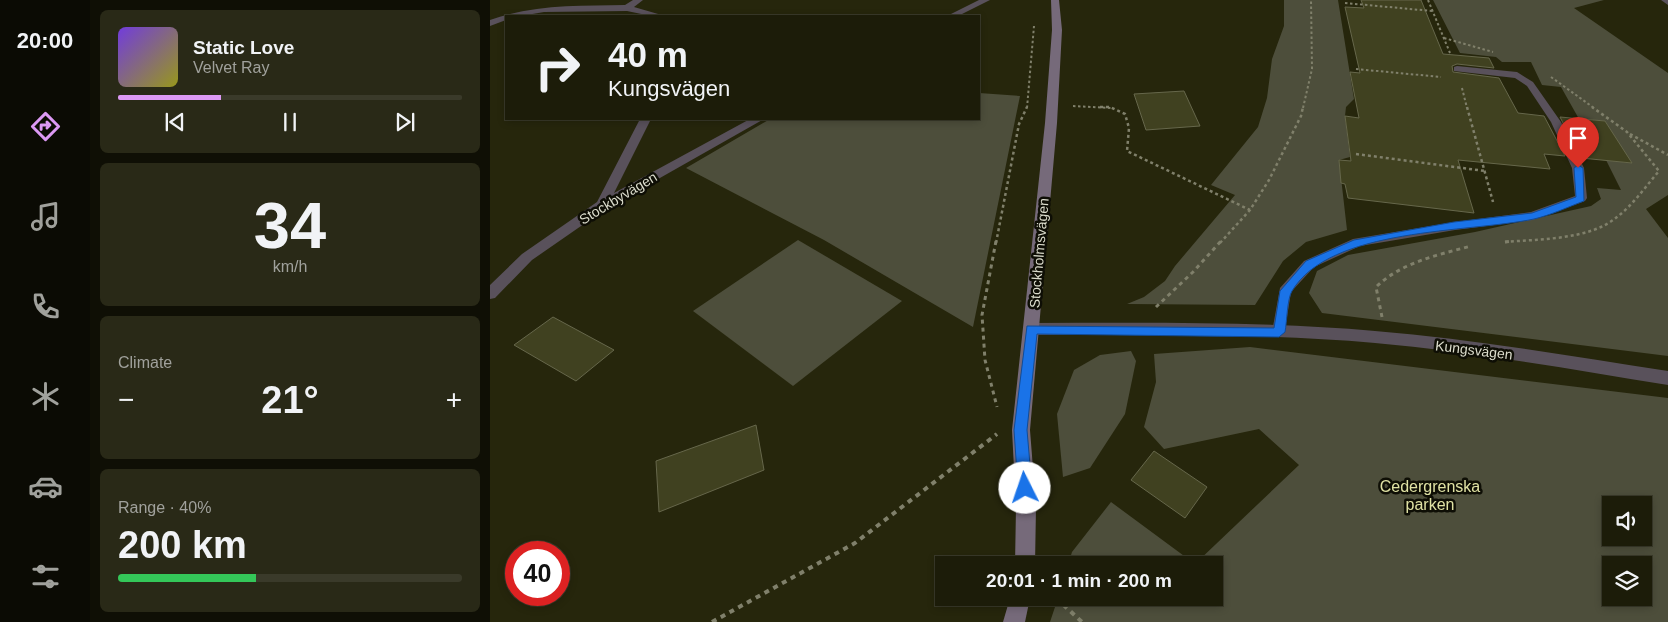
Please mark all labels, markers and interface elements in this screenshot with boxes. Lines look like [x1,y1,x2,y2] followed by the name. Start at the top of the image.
[17,28,73,53] text: 20:00
[525,35,590,100] icon: right
[608,35,688,74] text: 40 m
[193,37,294,58] text: Static Love
[193,59,269,76] text: Velvet Ray
[608,76,730,101] text: Kungsvägen
[161,108,189,136] icon: previous
[276,108,304,136] icon: pause
[391,108,419,136] icon: next
[28,109,63,144] icon: directions
[1557,117,1599,168] pin
[1564,124,1592,152] icon: arrive
[576,168,660,228] street label: Stockbyvägen
[254,189,326,262] text: 34
[1026,197,1052,309] street label: Stockholmsvägen
[28,199,63,234] icon: music
[273,258,307,275] text: km/h
[28,289,63,324] icon: phone
[1434,337,1514,363] street label: Kungsvägen
[118,354,172,371] text: Climate
[28,379,63,414] icon: climate
[261,379,319,421] text: 21°
[118,384,134,415] text: −
[446,384,462,415] text: +
[998,461,1050,513] position arrow
[28,469,63,504] icon: car
[1380,478,1480,513] park label: Cedergrenska parken
[1602,496,1652,606] map controls
[1602,496,1652,546] button: sound
[118,499,211,516] text: Range · 40%
[118,524,247,566] text: 200 km
[505,541,570,606] speed limit sign: 40
[1602,556,1652,606] button: layers
[28,559,63,594] icon: filters
[986,570,1172,591] text: 20:01 · 1 min · 200 m

